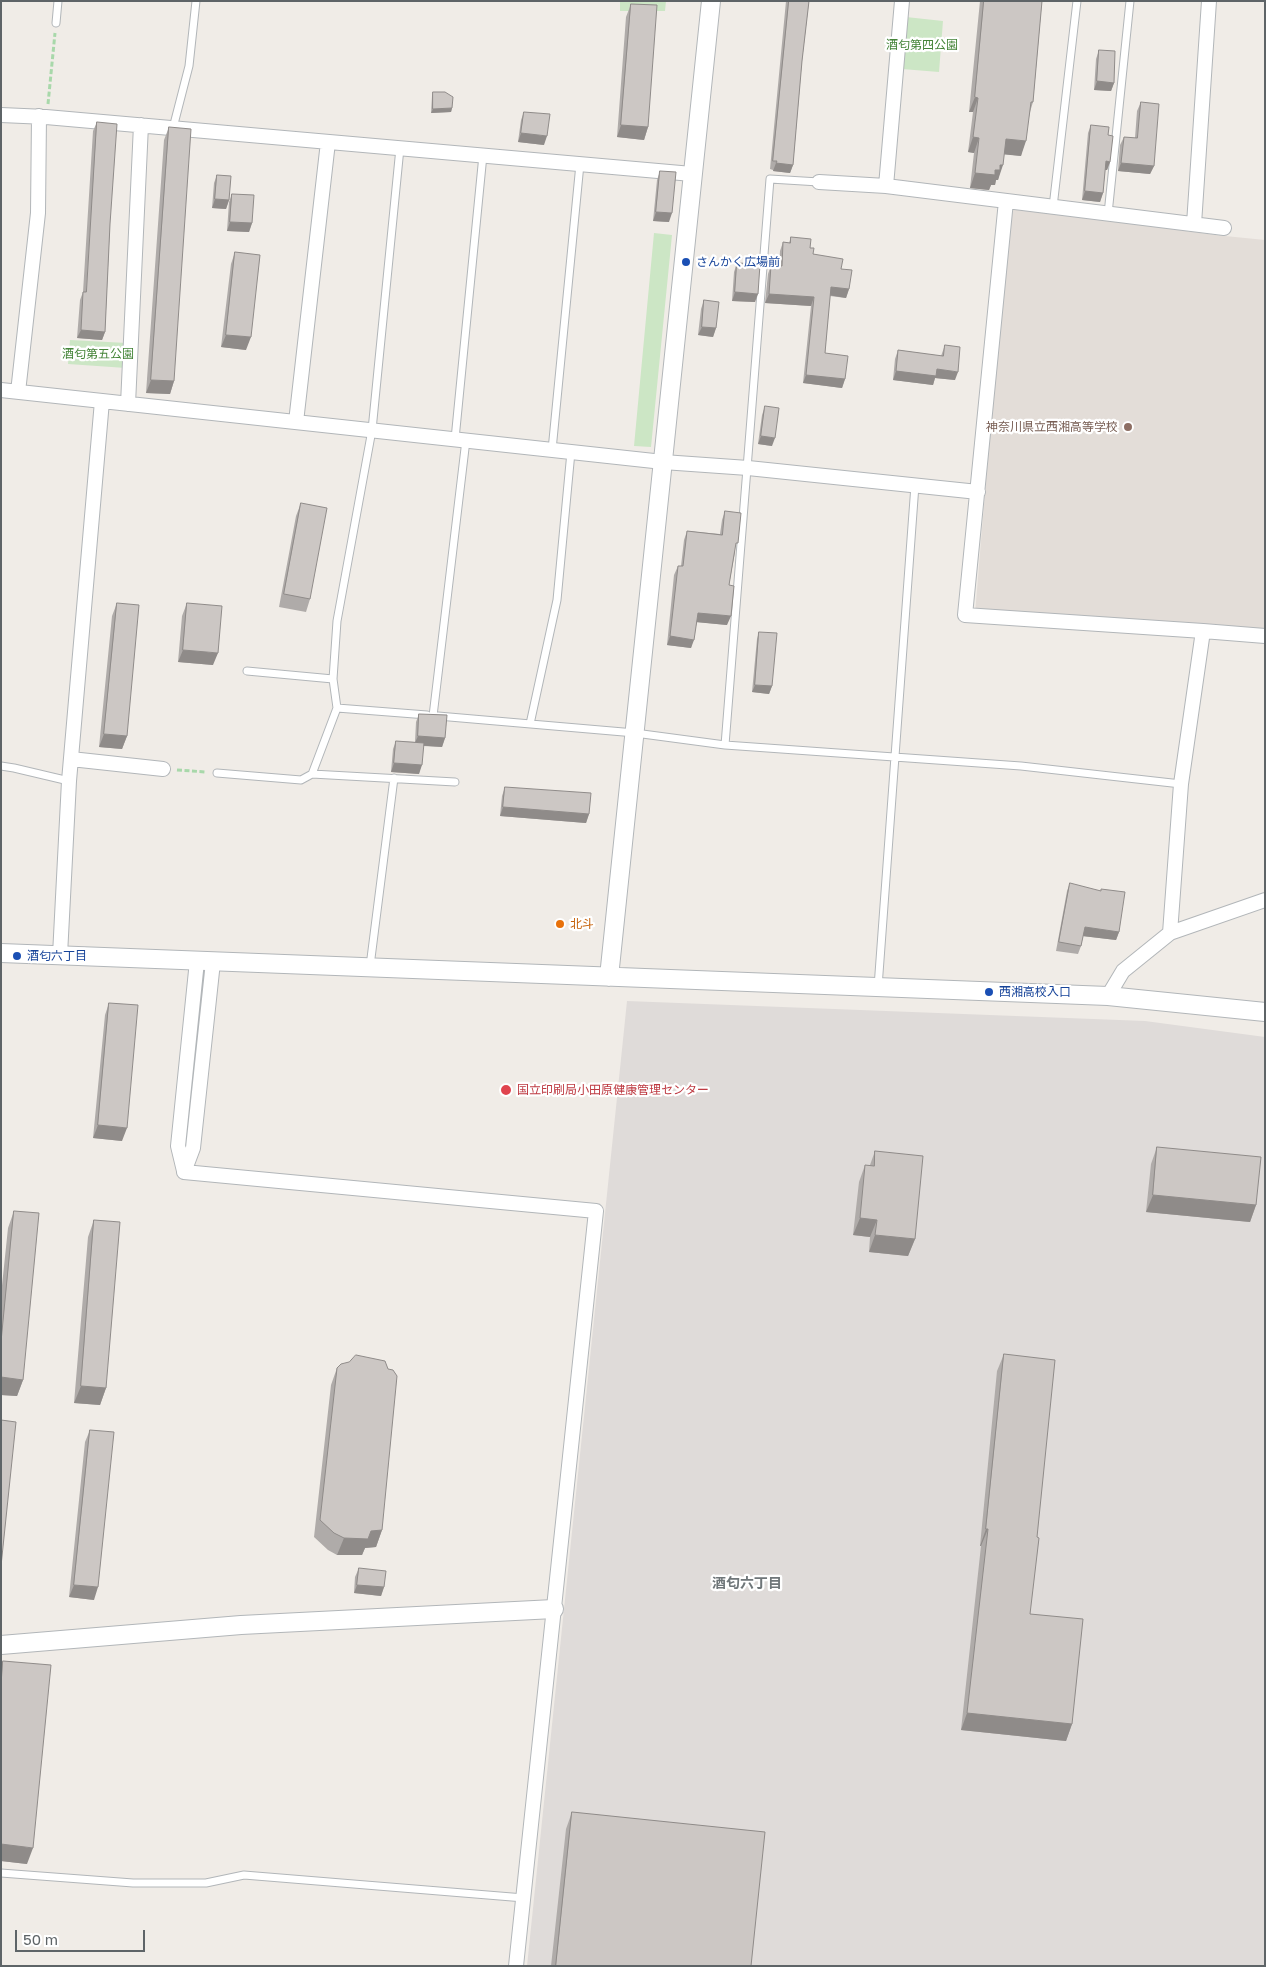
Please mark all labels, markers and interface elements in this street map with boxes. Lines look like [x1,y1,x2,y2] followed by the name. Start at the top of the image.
[886,38,958,52] park label: 酒匂第四公園
[696,255,780,269] place label: さんかく広場前
[680,256,692,268] marker: さんかく広場前
[62,347,134,361] park label: 酒匂第五公園
[986,420,1118,434] place label: 神奈川県立西湘高等学校
[1122,421,1134,433] marker: 神奈川県立西湘高等学校
[570,917,594,931] place label: 北斗
[554,918,566,930] marker: 北斗
[27,949,87,963] place label: 酒匂六丁目
[11,950,23,962] marker: 酒匂六丁目
[999,985,1071,999] place label: 西湘高校入口
[983,986,995,998] marker: 西湘高校入口
[499,1083,513,1097] marker: 国立印刷局小田原健康管理センター
[517,1083,709,1097] place label: 国立印刷局小田原健康管理センター
[712,1576,782,1592] district label: 酒匂六丁目
[18,1920,148,1952] scale bar
[23,1930,58,1948] text: 50 m

